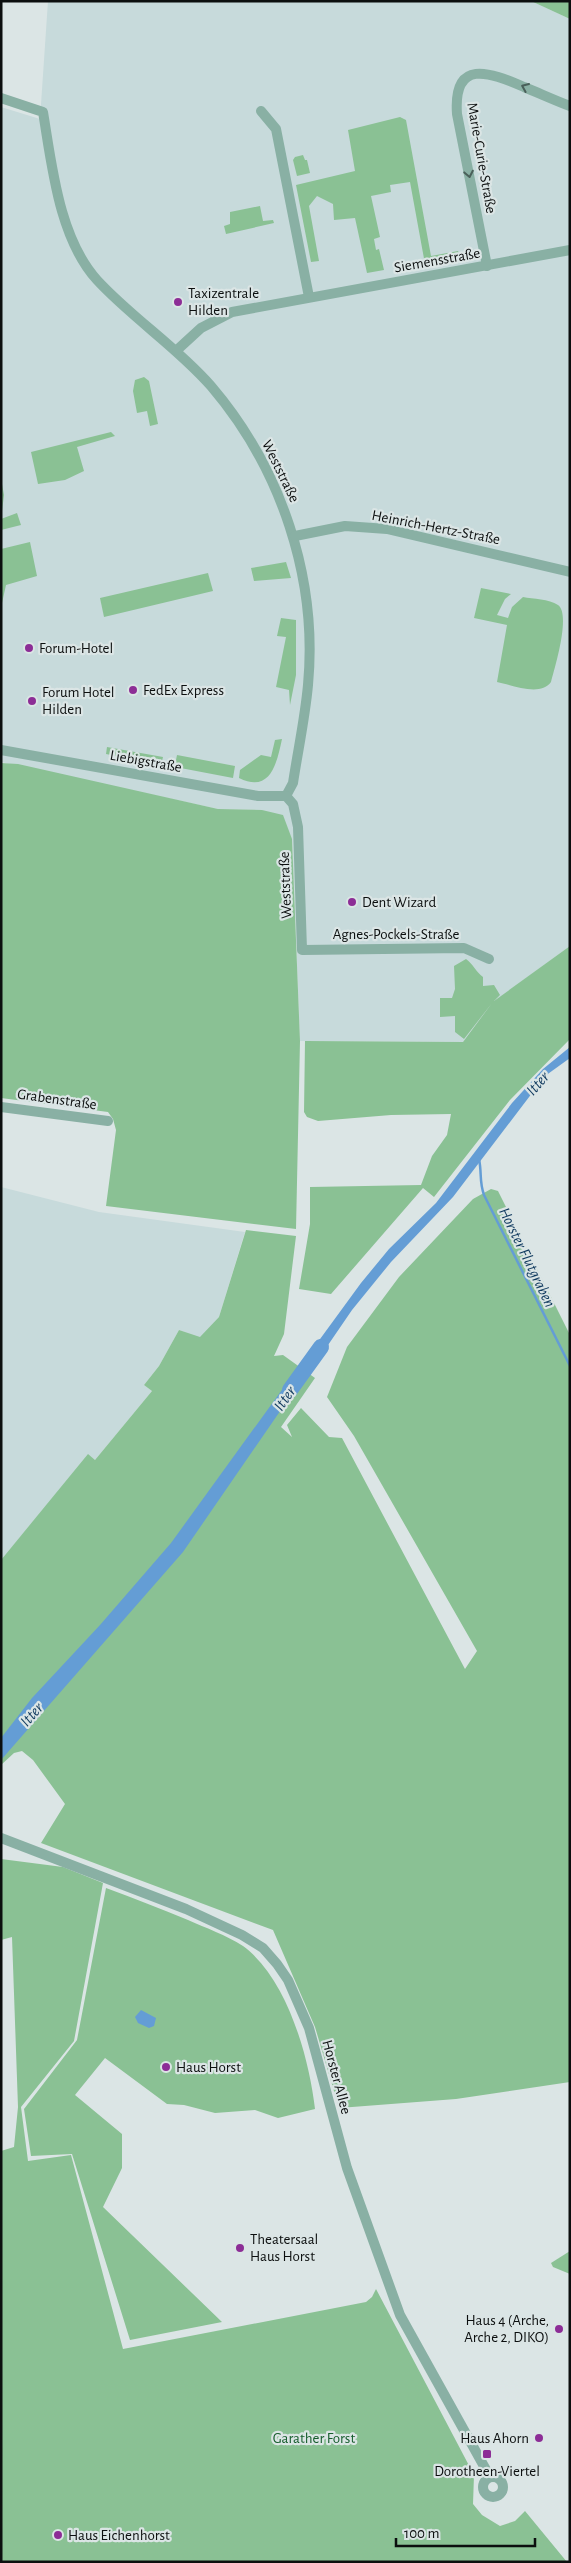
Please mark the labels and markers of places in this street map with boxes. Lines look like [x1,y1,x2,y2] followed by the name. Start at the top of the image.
[188,286,259,318] place label: Taxizentrale Hilden
[172,296,184,308] marker: Taxizentrale Hilden
[39,641,113,656] place label: Forum-Hotel
[23,642,35,654] marker: Forum-Hotel
[143,683,224,698] place label: FedEx Express
[127,684,139,696] marker: FedEx Express
[42,685,115,717] place label: Forum Hotel Hilden
[26,695,38,707] marker: Forum Hotel Hilden
[362,895,436,910] place label: Dent Wizard
[346,896,358,908] marker: Dent Wizard
[176,2060,241,2075] place label: Haus Horst
[160,2061,172,2073] marker: Haus Horst
[250,2232,318,2264] place label: Theatersaal Haus Horst
[234,2242,246,2254] marker: Theatersaal Haus Horst
[464,2313,549,2345] place label: Haus 4 (Arche, Arche 2, DIKO)
[553,2323,565,2335] marker: Haus 4 (Arche, Arche 2, DIKO)
[460,2431,529,2446] place label: Haus Ahorn
[533,2432,545,2444] marker: Haus Ahorn
[481,2448,493,2460] marker: Dorotheen-Viertel
[434,2464,540,2479] place label: Dorotheen-Viertel
[68,2528,170,2543] place label: Haus Eichenhorst
[52,2529,64,2541] marker: Haus Eichenhorst

